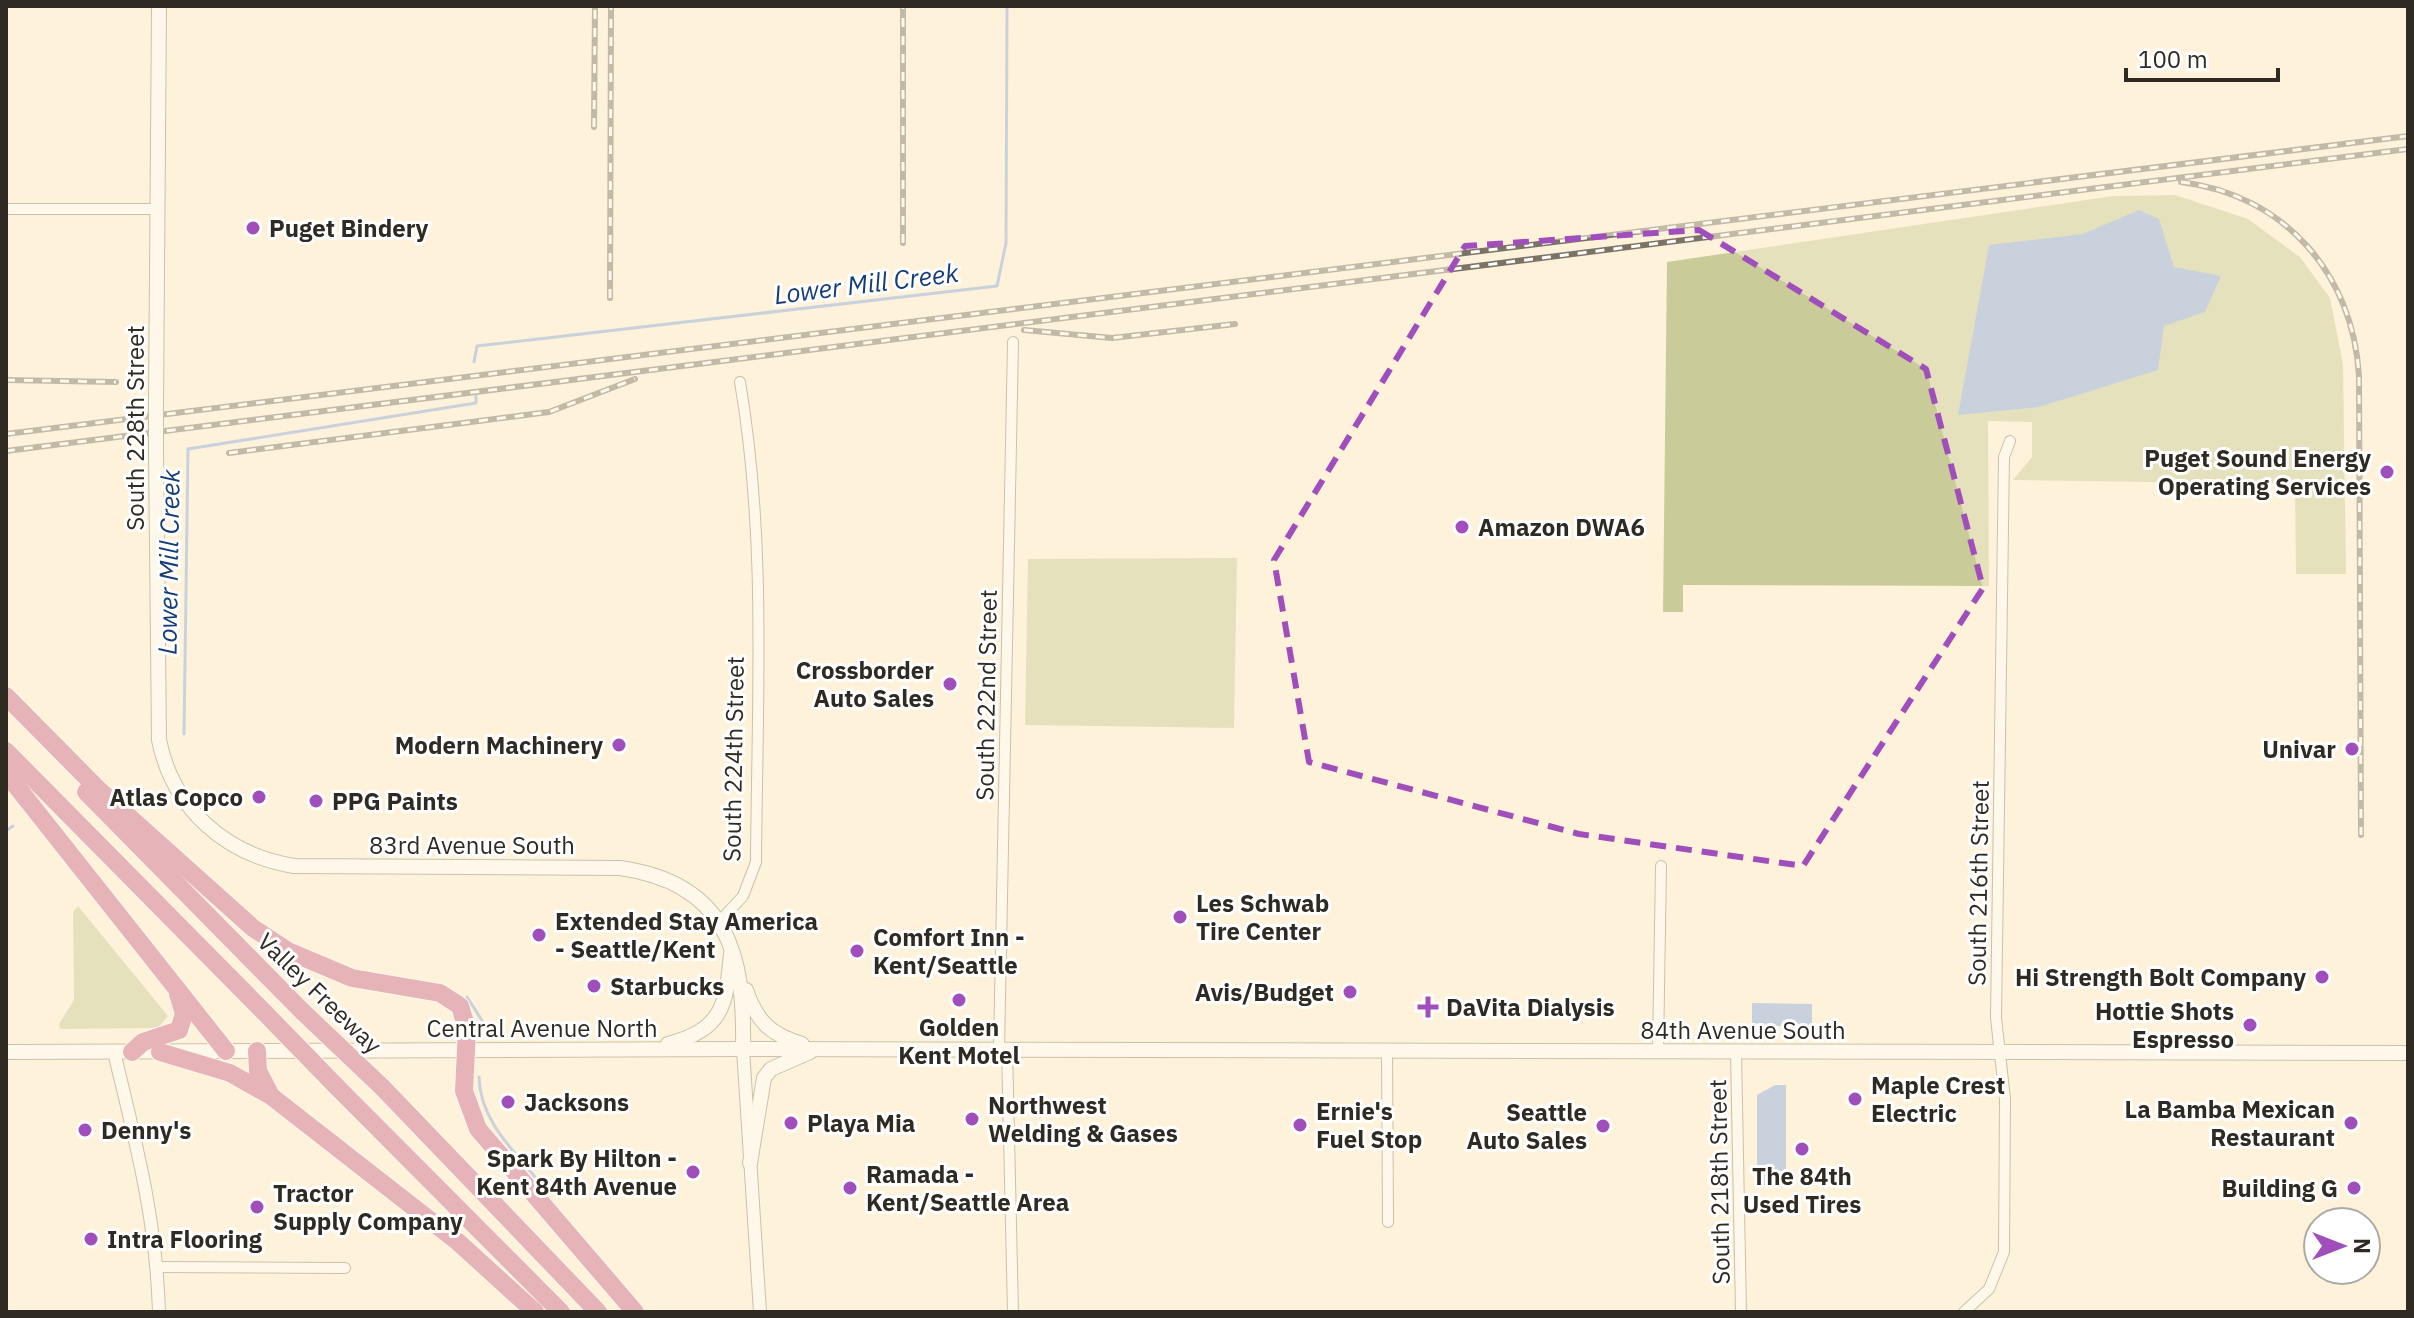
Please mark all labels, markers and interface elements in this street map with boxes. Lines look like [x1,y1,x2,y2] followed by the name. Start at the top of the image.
[2126,32,2278,82] scale bar
[2138,43,2208,75] text: 100 m
[269,212,429,244] place label: Puget Bindery
[244,219,262,237] marker: Puget Bindery
[772,255,961,311] water label: Lower Mill Creek
[119,325,151,531] street label: South 228th Street
[2144,442,2371,502] place label: Puget Sound Energy Operating Services
[2378,463,2396,481] marker: Puget Sound Energy Operating Services
[149,468,187,655] water label: Lower Mill Creek
[1478,511,1645,543] place label: Amazon DWA6
[1453,518,1471,536] marker: Amazon DWA6
[968,589,1004,801] street label: South 222nd Street
[796,654,934,714] place label: Crossborder Auto Sales
[715,656,751,862] street label: South 224th Street
[941,675,959,693] marker: Crossborder Auto Sales
[395,729,603,761] place label: Modern Machinery
[2262,733,2336,765] place label: Univar
[610,736,628,754] marker: Modern Machinery
[2343,740,2361,758] marker: Univar
[1960,780,1996,986] street label: South 216th Street
[110,781,243,813] place label: Atlas Copco
[332,785,458,817] place label: PPG Paints
[250,788,268,806] marker: Atlas Copco
[307,792,325,810] marker: PPG Paints
[369,829,575,861] street label: 83rd Avenue South
[1196,887,1329,947] place label: Les Schwab Tire Center
[555,905,818,965] place label: Extended Stay America - Seattle/Kent
[1171,908,1189,926] marker: Les Schwab Tire Center
[873,921,1025,981] place label: Comfort Inn - Kent/Seattle
[251,926,389,1060] street label: Valley Freeway
[530,926,548,944] marker: Extended Stay America - Seattle/Kent
[848,942,866,960] marker: Comfort Inn - Kent/Seattle
[2015,961,2306,993] place label: Hi Strength Bolt Company
[2313,968,2331,986] marker: Hi Strength Bolt Company
[610,970,724,1002] place label: Starbucks
[1195,976,1334,1008] place label: Avis/Budget
[585,977,603,995] marker: Starbucks
[1341,983,1359,1001] marker: Avis/Budget
[950,991,968,1009] marker: Golden Kent Motel
[1446,991,1615,1023] place label: DaVita Dialysis
[2095,995,2234,1055] place label: Hottie Shots Espresso
[1417,996,1439,1018] marker: DaVita Dialysis
[898,1011,1020,1071] place label: Golden Kent Motel
[426,1012,658,1044] street label: Central Avenue North
[1640,1014,1846,1046] street label: 84th Avenue South
[2241,1016,2259,1034] marker: Hottie Shots Espresso
[1871,1069,2005,1129] place label: Maple Crest Electric
[1701,1079,1737,1285] street label: South 218th Street
[524,1086,629,1118] place label: Jacksons
[988,1089,1178,1149] place label: Northwest Welding & Gases
[1846,1090,1864,1108] marker: Maple Crest Electric
[499,1093,517,1111] marker: Jacksons
[2124,1093,2335,1153] place label: La Bamba Mexican Restaurant
[1316,1095,1422,1155] place label: Ernie's Fuel Stop
[1466,1096,1587,1156] place label: Seattle Auto Sales
[807,1107,915,1139] place label: Playa Mia
[963,1110,981,1128] marker: Northwest Welding & Gases
[101,1114,191,1146] place label: Denny's
[782,1114,800,1132] marker: Playa Mia
[2342,1114,2360,1132] marker: La Bamba Mexican Restaurant
[1291,1116,1309,1134] marker: Ernie's Fuel Stop
[1594,1117,1612,1135] marker: Seattle Auto Sales
[76,1121,94,1139] marker: Denny's
[1793,1140,1811,1158] marker: The 84th Used Tires
[476,1142,677,1202] place label: Spark By Hilton - Kent 84th Avenue
[866,1158,1069,1218] place label: Ramada - Kent/Seattle Area
[1743,1160,1861,1220] place label: The 84th Used Tires
[684,1163,702,1181] marker: Spark By Hilton - Kent 84th Avenue
[2222,1172,2338,1204] place label: Building G
[273,1177,463,1237] place label: Tractor Supply Company
[841,1179,859,1197] marker: Ramada - Kent/Seattle Area
[2345,1179,2363,1197] marker: Building G
[248,1198,266,1216] marker: Tractor Supply Company
[2302,1206,2382,1286] north arrow
[107,1223,263,1255] place label: Intra Flooring
[82,1230,100,1248] marker: Intra Flooring
[2348,1238,2377,1254] text: N

